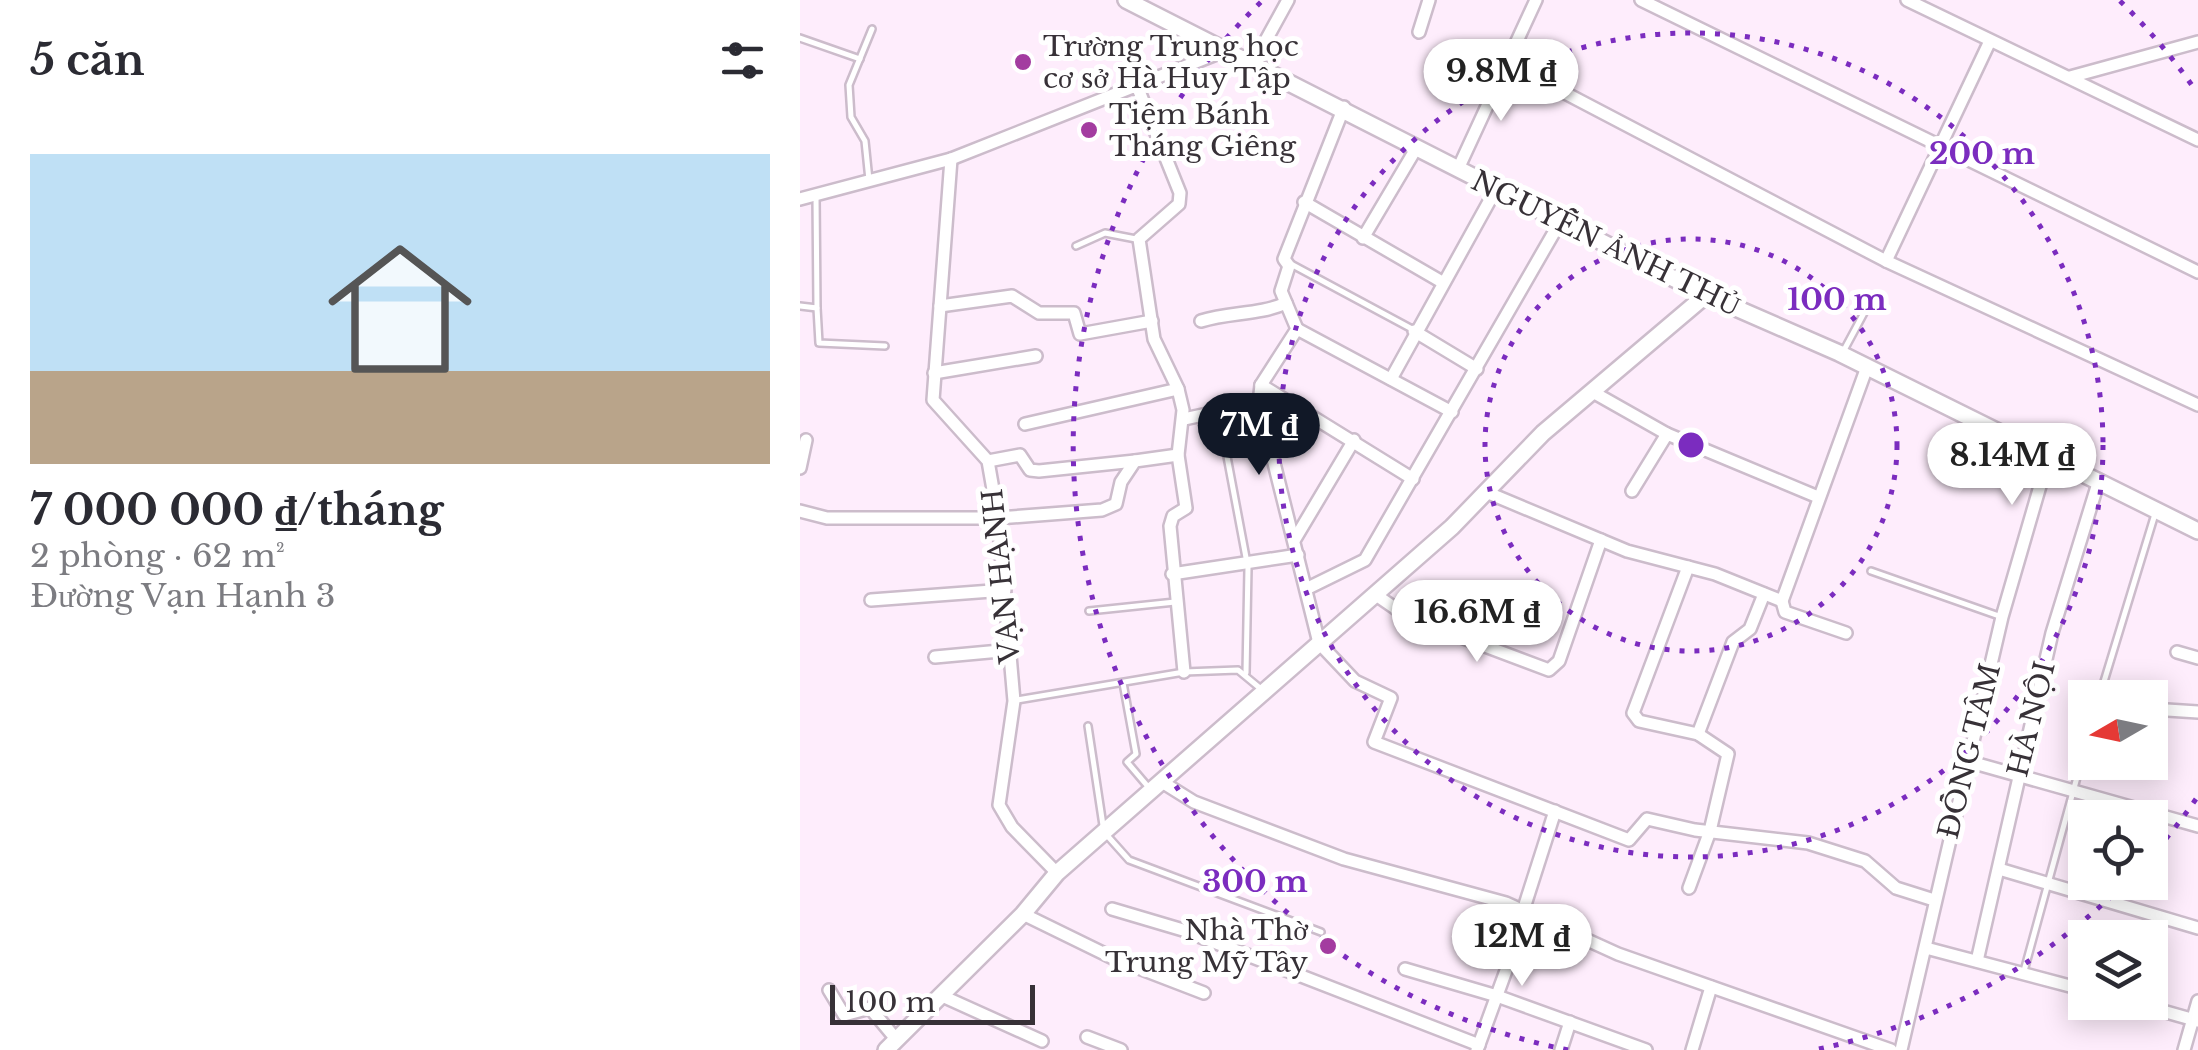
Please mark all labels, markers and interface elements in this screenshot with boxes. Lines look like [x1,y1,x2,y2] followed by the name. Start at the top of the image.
[1043,29,1299,96] place label: Trường Trung học cơ sở Hà Huy Tập
[715,33,770,88] icon: filters
[30,34,145,86] text: 5 căn
[1420,39,1582,124] pin: 9.8M ₫
[1012,51,1034,73] marker: Trường Trung học cơ sở Hà Huy Tập
[1446,51,1556,91] text: 9.8M ₫
[1109,97,1297,164] place label: Tiệm Bánh Tháng Giêng
[1078,119,1100,141] marker: Tiệm Bánh Tháng Giêng
[1929,135,2035,172] text: 200 m
[1466,163,1746,324] street label: NGUYỄN ẢNH THỦ
[310,219,490,399] icon: home
[1787,281,1887,318] text: 100 m
[1200,393,1318,478] pin: 7M ₫
[1220,405,1298,445] text: 7M ₫
[1920,423,2104,508] pin: 8.14M ₫
[1673,427,1709,463] centre of rings
[1949,435,2075,475] text: 8.14M ₫
[30,484,443,536] text: 7 000 000 ₫/tháng
[975,487,1028,666] street label: VẠN HẠNH
[30,536,285,576] text: 2 phòng · 62 m²
[30,576,336,616] text: Đường Vạn Hạnh 3
[1385,580,1569,665] pin: 16.6M ₫
[1414,592,1540,632] text: 16.6M ₫
[2000,658,2063,780] street label: HÀ NỘI
[1931,660,2008,842] street label: ĐỒNG TÂM
[2068,680,2168,780] north arrow
[2068,680,2168,1020] map controls
[2068,800,2168,900] button: locate
[1202,863,1308,900] text: 300 m
[1452,904,1592,989] pin: 12M ₫
[1105,913,1309,980] place label: Nhà Thờ Trung Mỹ Tây
[1474,916,1570,956] text: 12M ₫
[2068,920,2168,1020] button: layers
[1317,935,1339,957] marker: Nhà Thờ Trung Mỹ Tây
[830,980,1035,1024] scale bar
[845,985,936,1020] text: 100 m

